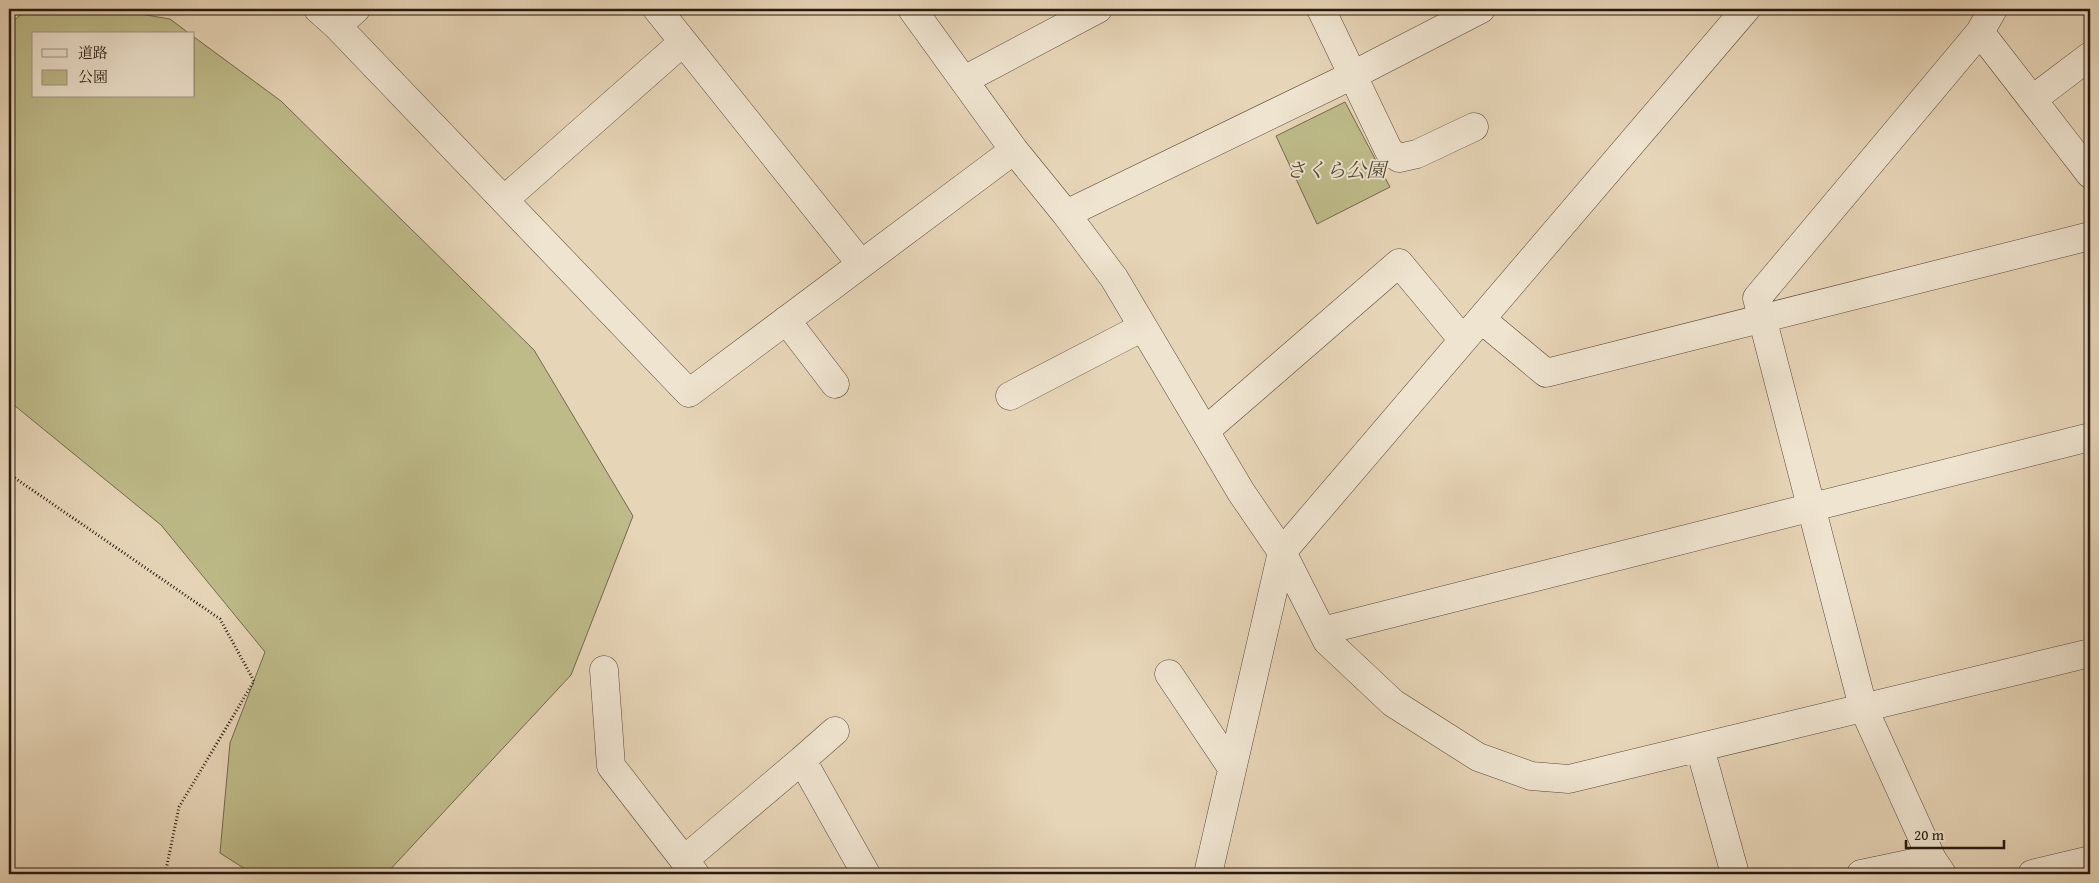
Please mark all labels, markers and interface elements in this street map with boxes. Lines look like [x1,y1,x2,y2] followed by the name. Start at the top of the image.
[32,32,195,98] legend
[78,42,108,63] text: 道路
[78,66,108,87] text: 公園
[1286,155,1389,184] park label: さくら公園
[1906,818,2004,850] scale bar
[1914,824,1945,845] text: 20 m

